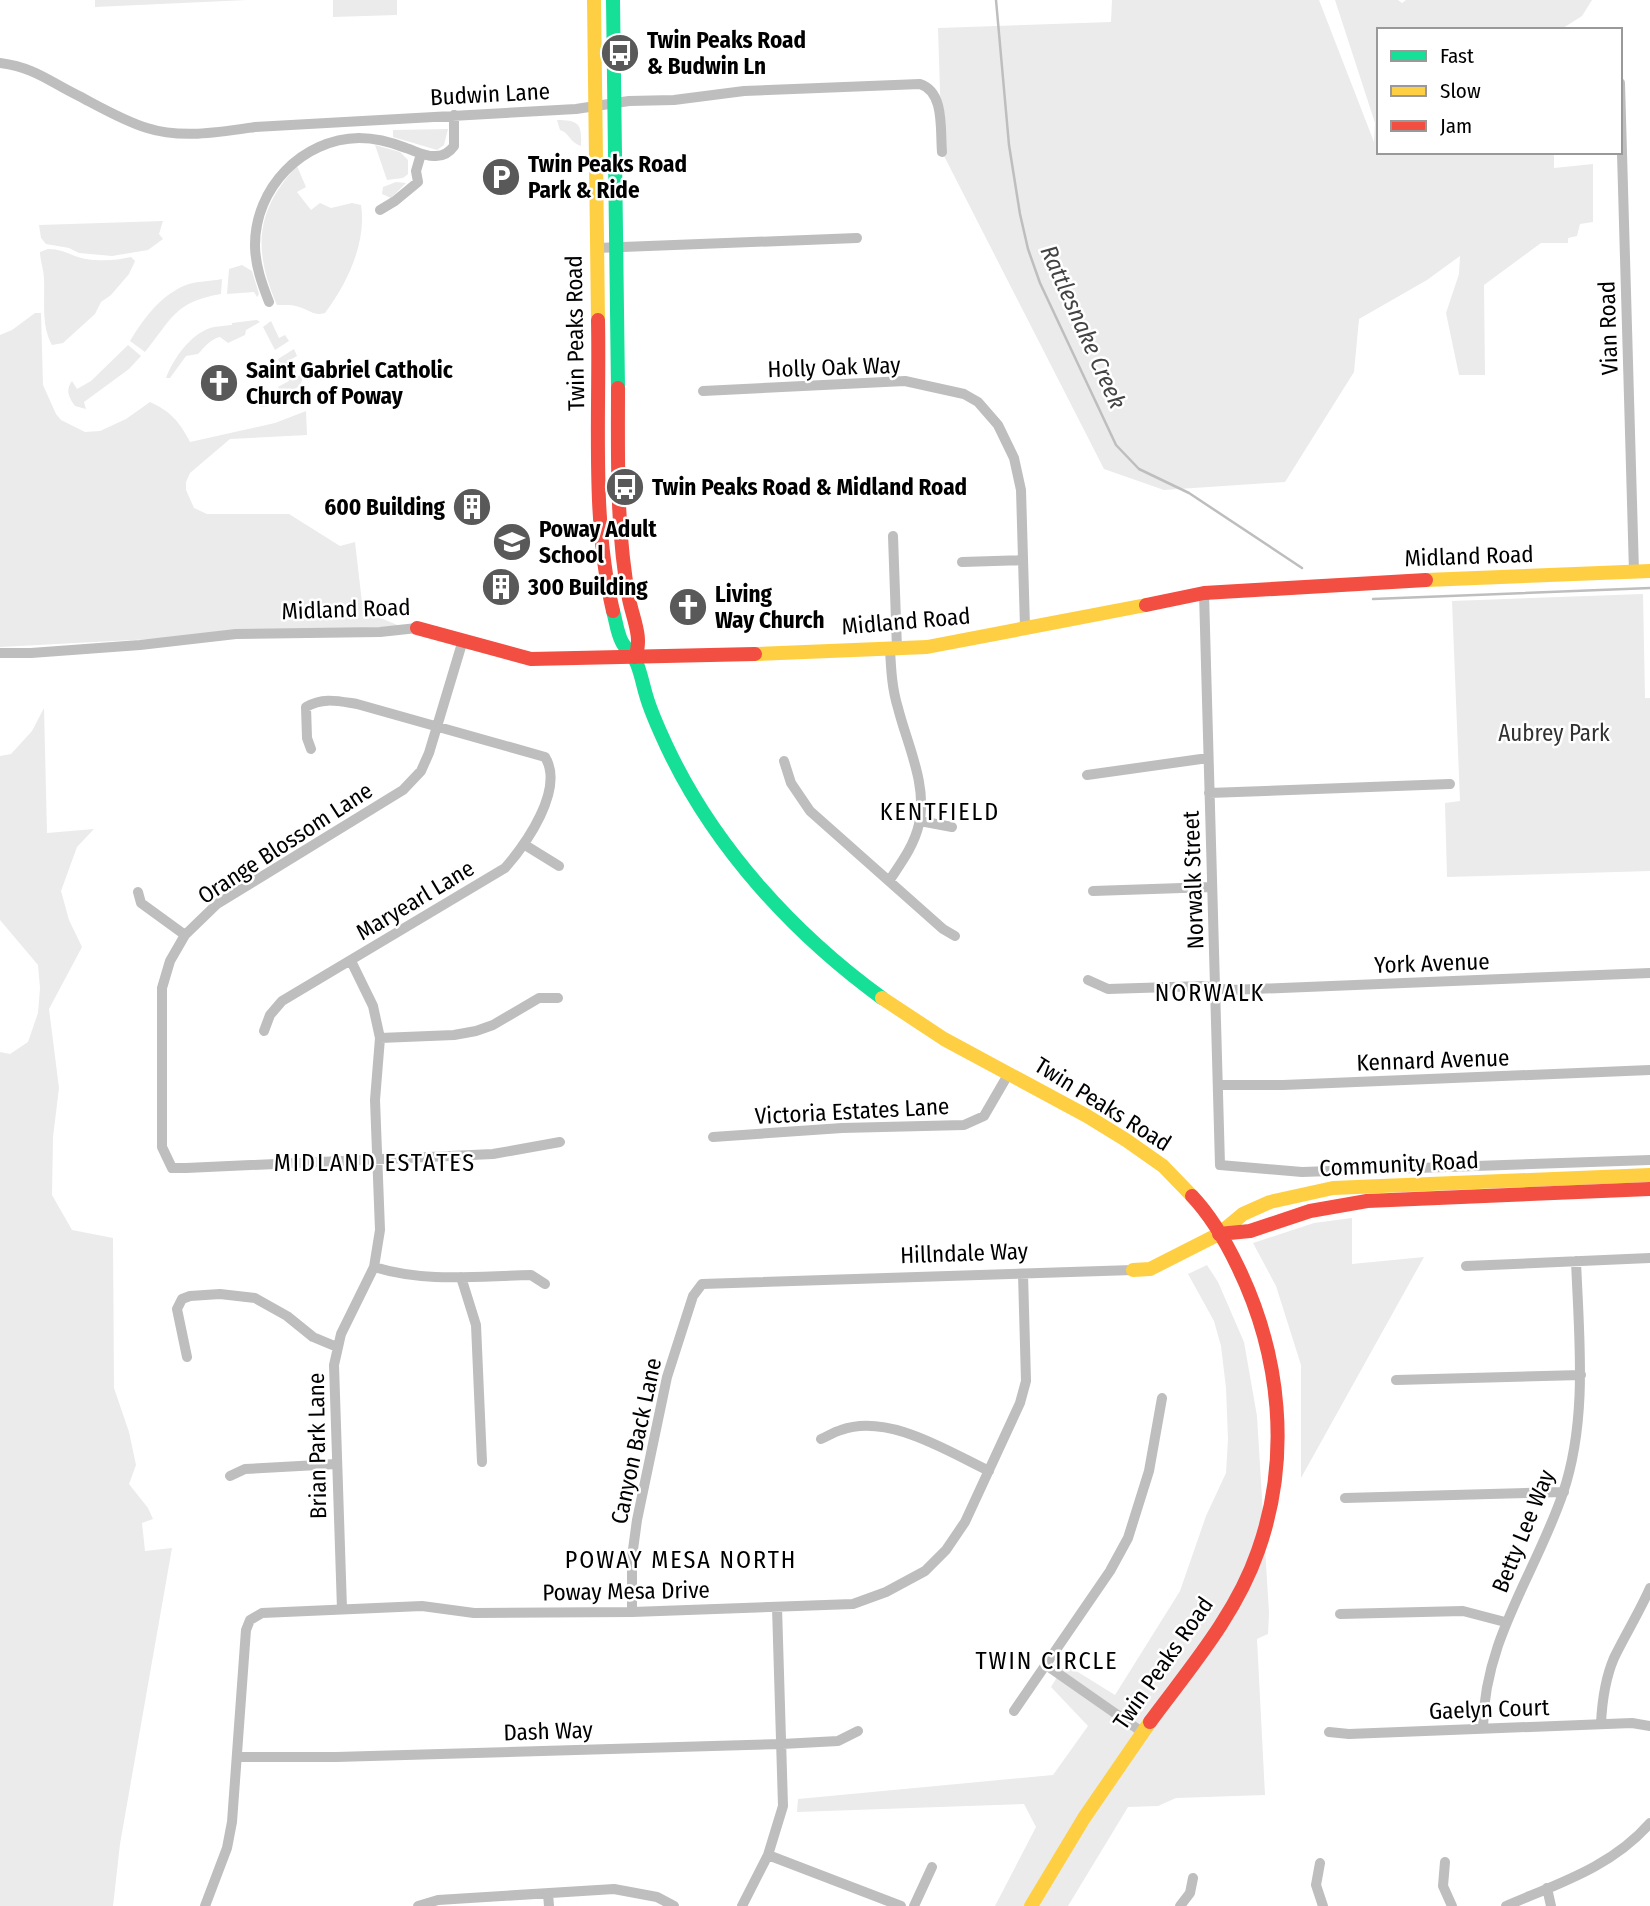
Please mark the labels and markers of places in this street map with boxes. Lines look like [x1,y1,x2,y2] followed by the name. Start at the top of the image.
[647,26,806,80] place label: Twin Peaks Road & Budwin Ln
[599,32,641,74] bus stop icon: Twin Peaks Road & Budwin Ln
[528,150,687,204] place label: Twin Peaks Road Park & Ride
[480,156,522,198] parking icon: Twin Peaks Road Park & Ride
[246,356,453,410] place label: Saint Gabriel Catholic Church of Poway
[198,362,240,404] church icon: Saint Gabriel Catholic Church of Poway
[604,466,646,508] bus stop icon: Twin Peaks Road & Midland Road
[652,473,967,501] place label: Twin Peaks Road & Midland Road
[451,486,493,528] building icon: 600 Building
[324,493,446,521] place label: 600 Building
[539,515,658,569] place label: Poway Adult School
[491,521,533,563] school or university icon: Poway Adult School
[480,566,522,608] building icon: 300 Building
[527,573,648,601] place label: 300 Building
[715,580,825,634] place label: Living Way Church
[667,586,709,628] church icon: Living Way Church

